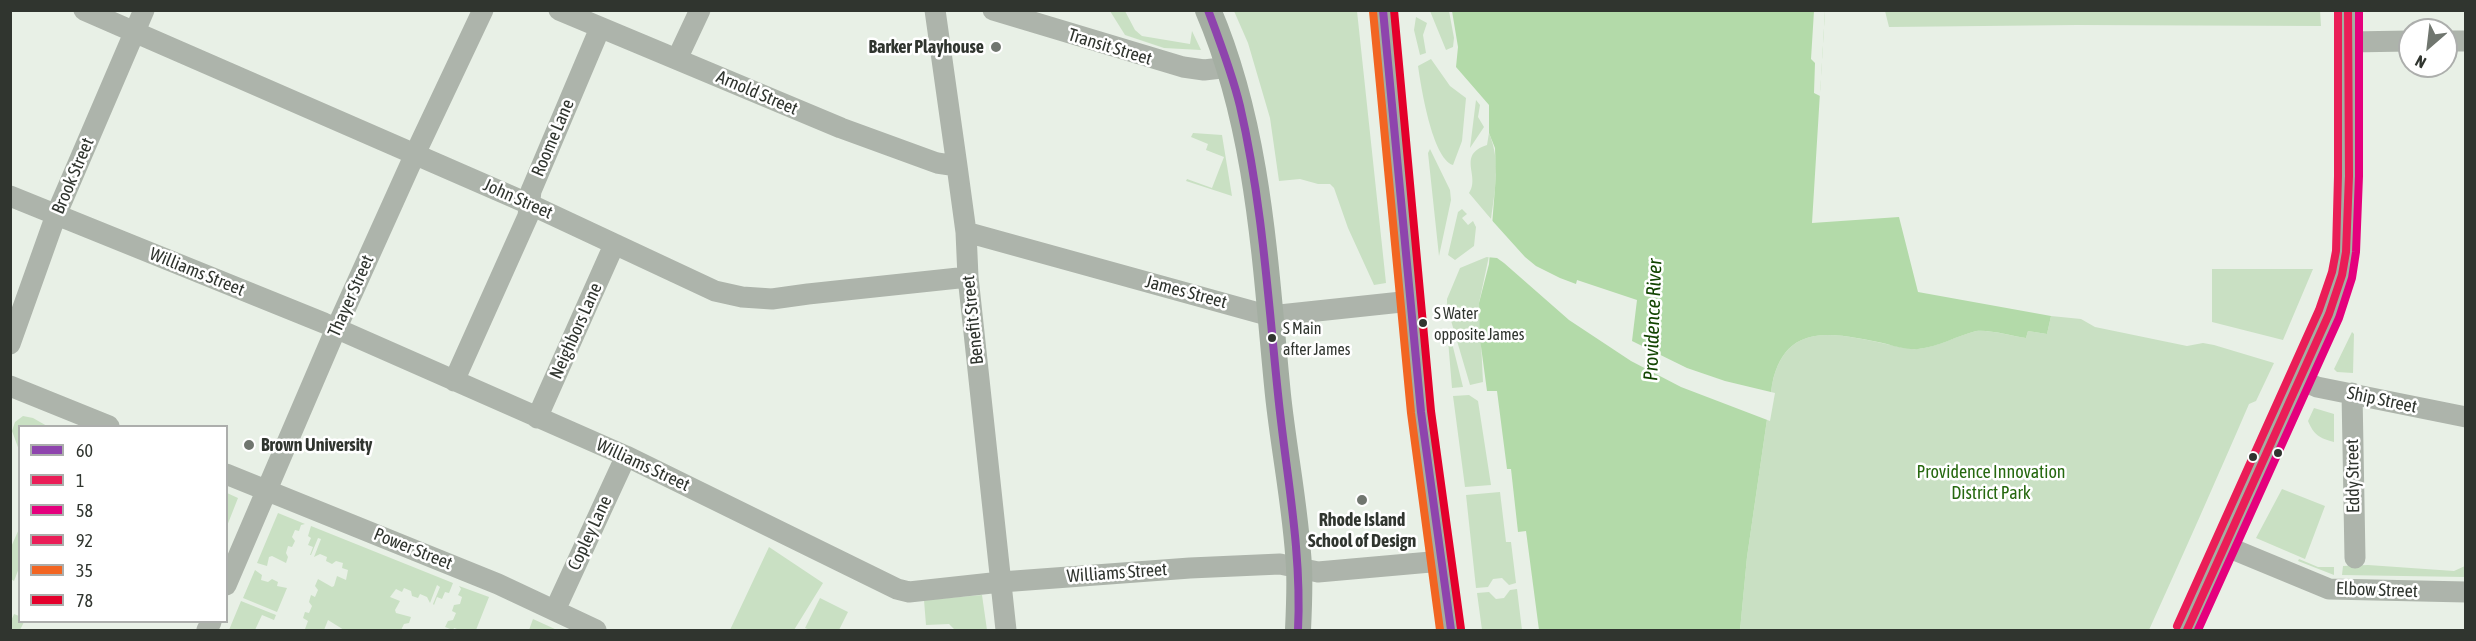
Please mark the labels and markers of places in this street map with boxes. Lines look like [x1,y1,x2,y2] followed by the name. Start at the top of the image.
[868,36,984,58] place label: Barker Playhouse
[989,40,1003,54] marker: Barker Playhouse
[1434,304,1524,342] place label: S Water opposite James
[1417,317,1429,329] marker: S Water opposite James
[1283,319,1350,357] place label: S Main after James
[1266,332,1278,344] marker: S Main after James
[261,434,372,456] place label: Brown University
[242,438,256,452] marker: Brown University
[2272,447,2284,459] unlabelled marker
[2247,451,2259,463] unlabelled marker
[1355,493,1369,507] marker: Rhode Island School of Design
[1308,509,1416,552] place label: Rhode Island School of Design

